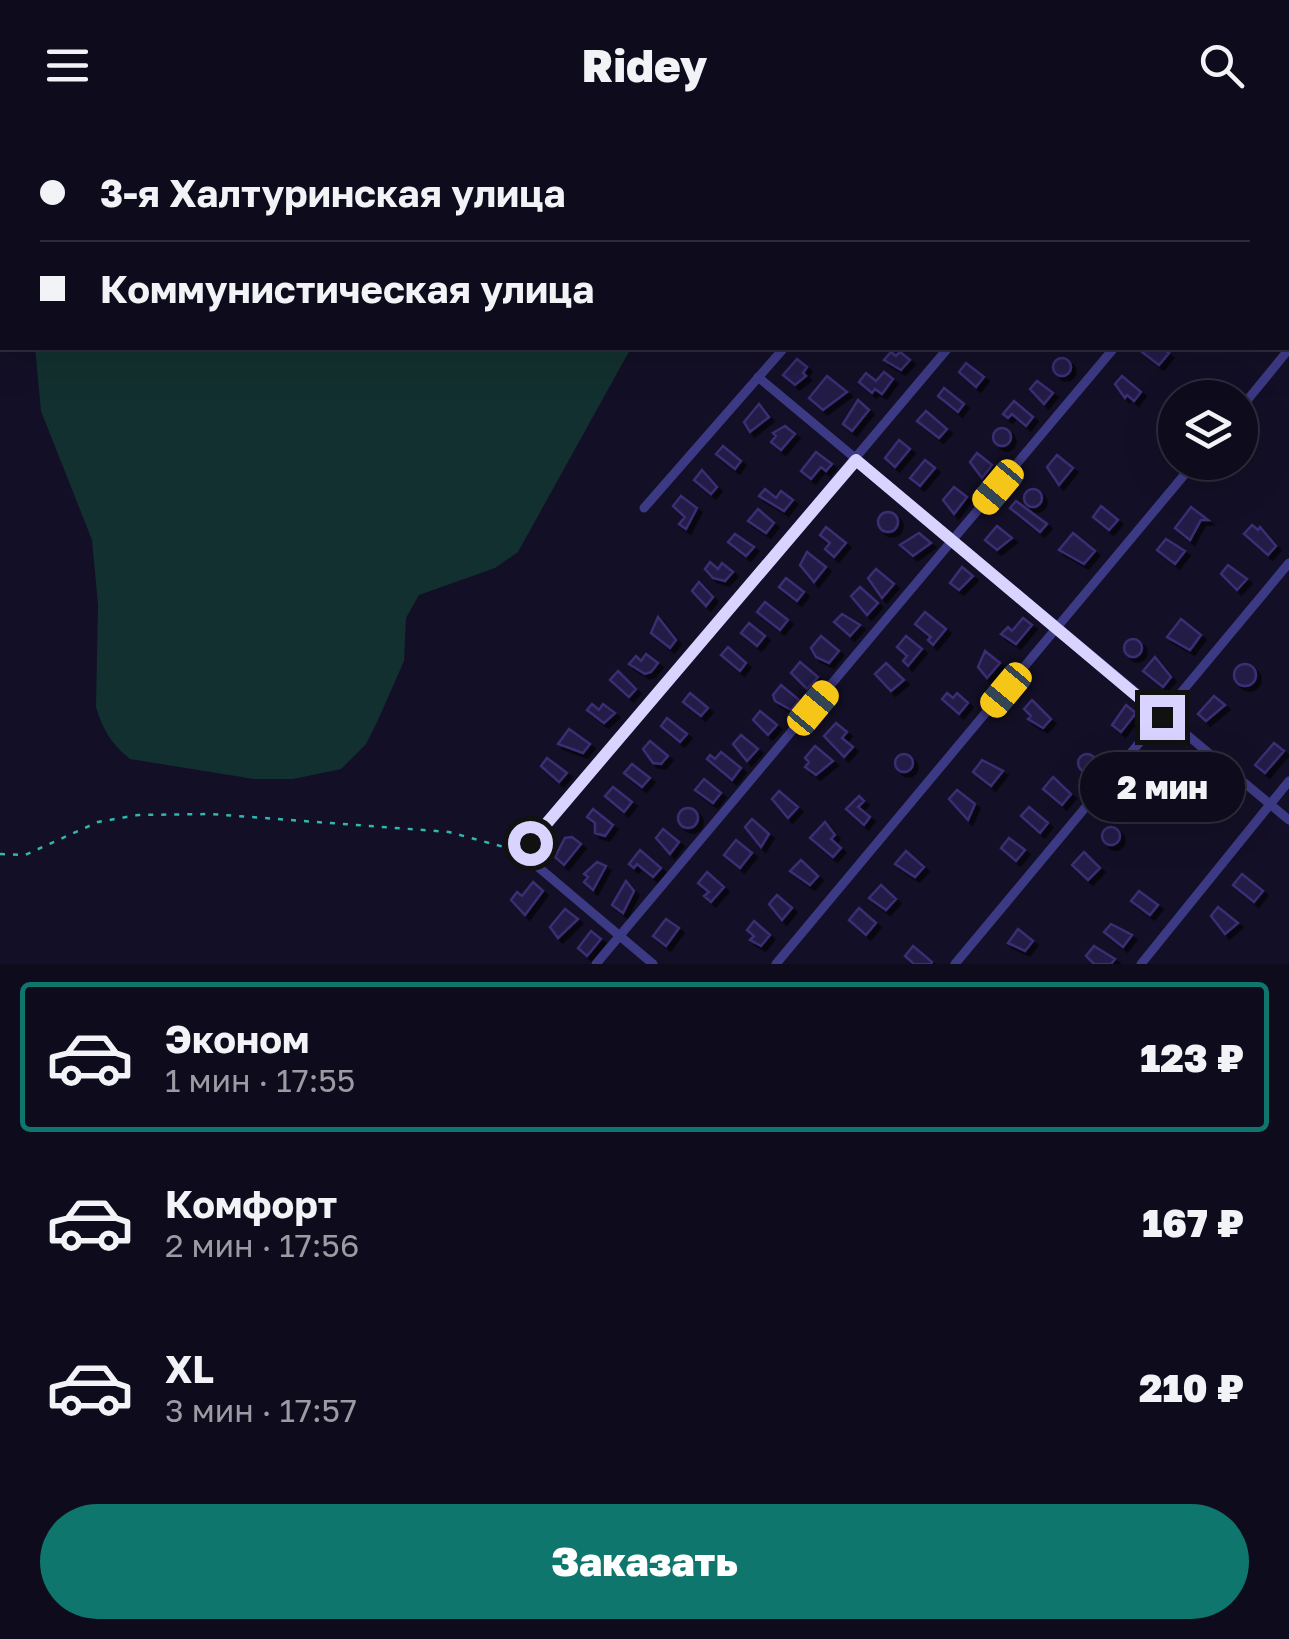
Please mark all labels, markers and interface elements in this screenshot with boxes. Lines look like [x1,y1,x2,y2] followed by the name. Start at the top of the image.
[40,38,95,93] icon: menu
[582,38,707,92] text: Ridey
[1194,38,1249,93] icon: search
[100,170,565,215] text: 3-я Халтуринская улица
[100,266,594,311] text: Коммунистическая улица
[1158,380,1258,480] map controls
[1158,380,1258,480] button: layers
[967,454,1029,520] car
[975,657,1037,723] car
[782,675,844,741] car
[1140,695,1185,740] route end
[1080,752,1244,822] callout: 2 мин
[1117,768,1208,806] text: 2 мин
[508,821,553,866] route start
[45,1012,135,1102] icon: car
[165,1016,309,1061] text: Эконом
[1140,1035,1244,1080] text: 123 ₽
[165,1061,355,1099] text: 1 мин · 17:55
[45,1177,135,1267] icon: car
[165,1181,337,1226] text: Комфорт
[1142,1200,1244,1245] text: 167 ₽
[165,1226,359,1264] text: 2 мин · 17:56
[45,1342,135,1432] icon: car
[165,1346,214,1391] text: XL
[1139,1365,1244,1410] text: 210 ₽
[165,1391,357,1429] text: 3 мин · 17:57
[40,1504,1249,1619] button: Заказать

